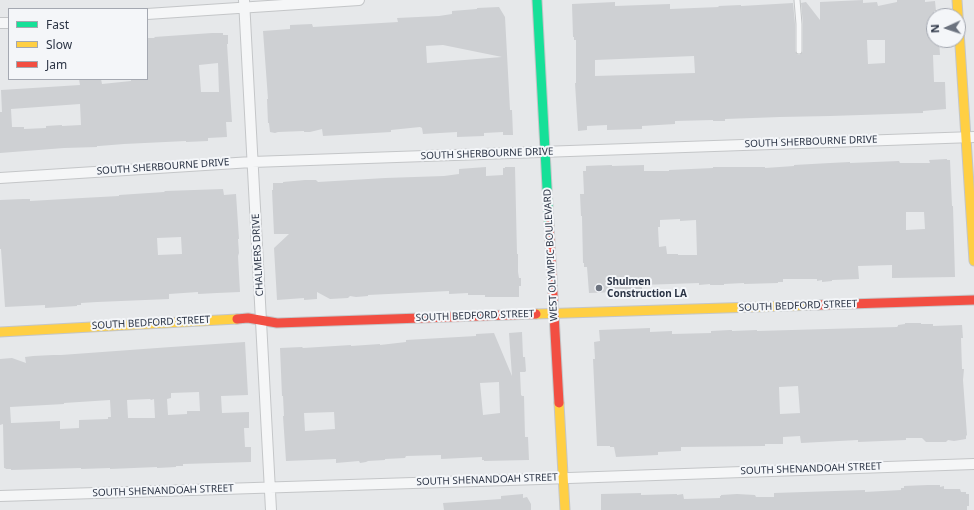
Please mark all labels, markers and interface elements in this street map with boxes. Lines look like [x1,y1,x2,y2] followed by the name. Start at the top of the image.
[8,8,148,80] legend
[926,8,966,48] north arrow
[46,16,69,33] text: Fast
[927,24,942,33] text: N
[46,36,72,53] text: Slow
[46,56,67,73] text: Jam
[744,134,878,150] street label: SOUTH SHERBOURNE DRIVE
[420,146,554,162] street label: SOUTH SHERBOURNE DRIVE
[96,156,230,178] street label: SOUTH SHERBOURNE DRIVE
[542,189,560,321] street label: WEST OLYMPIC BOULEVARD
[250,213,266,297] street label: CHALMERS DRIVE
[607,276,687,300] place label: Shulmen Construction LA
[594,283,604,293] marker: Shulmen Construction LA
[739,298,857,314] street label: SOUTH BEDFORD STREET
[416,308,534,324] street label: SOUTH BEDFORD STREET
[91,314,211,332] street label: SOUTH BEDFORD STREET
[740,461,882,477] street label: SOUTH SHENANDOAH STREET
[416,472,558,488] street label: SOUTH SHENANDOAH STREET
[92,483,234,499] street label: SOUTH SHENANDOAH STREET

